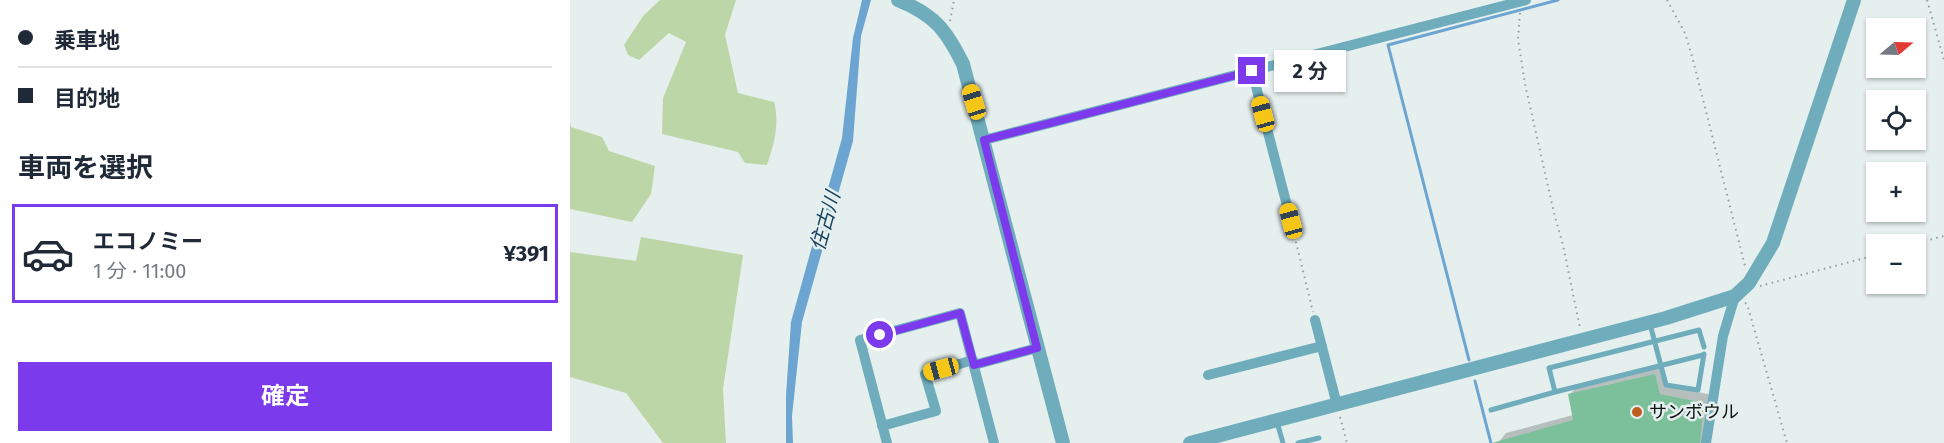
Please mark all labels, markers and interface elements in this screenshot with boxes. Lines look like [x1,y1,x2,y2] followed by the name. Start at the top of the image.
[1866,18,1926,78] north arrow
[1866,18,1926,294] map controls
[54,27,120,54] text: 乗車地
[1273,50,1345,92] callout: 2 分
[1238,57,1265,84] route end
[1292,59,1328,83] text: 2 分
[960,82,988,122] car
[54,85,120,112] text: 目的地
[1866,90,1926,150] button: locate
[1250,94,1276,134] car
[18,152,153,184] text: 車両を選択
[1866,162,1926,222] button: +
[805,187,845,253] water label: 住古川
[1278,201,1304,241] car
[21,227,75,281] icon: car
[93,228,203,255] text: エコノミー
[1866,234,1926,294] button: −
[504,240,549,267] text: ¥391
[93,259,187,283] text: 1 分 · 11:00
[866,321,893,348] route start
[921,356,961,382] car
[18,362,552,431] button: 確定
[1649,401,1739,423] place label: サンボウル
[1630,405,1644,419] marker: サンボウル

